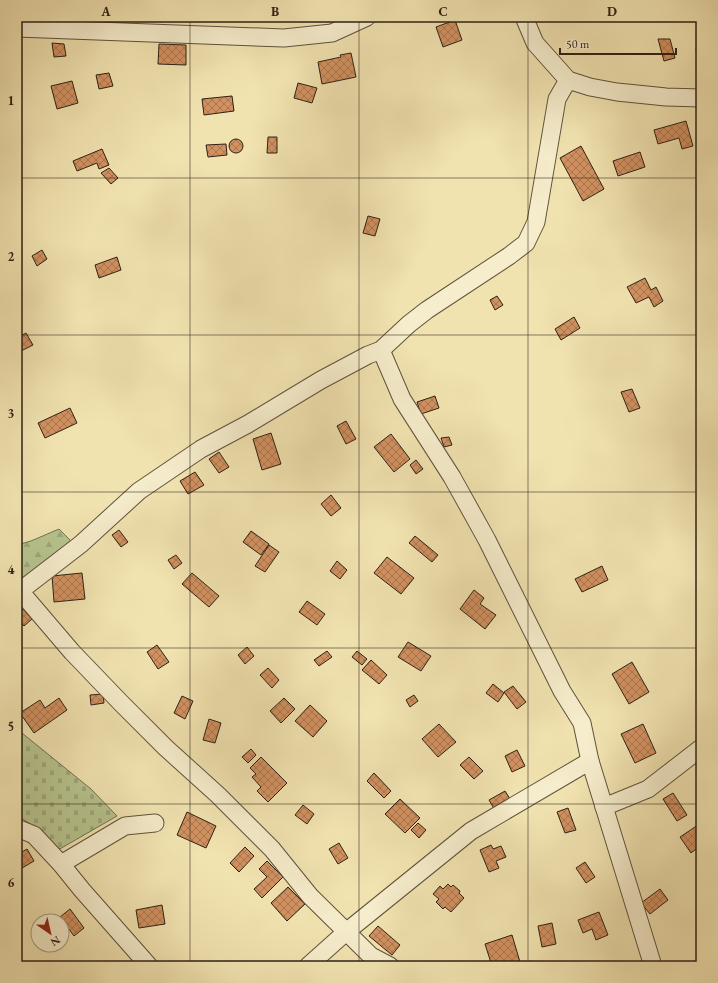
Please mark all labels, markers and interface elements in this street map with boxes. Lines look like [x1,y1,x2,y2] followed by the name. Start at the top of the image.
[100,3,111,20] text: A
[271,3,279,20] text: B
[438,3,448,20] text: C
[607,3,617,20] text: D
[560,30,676,56] scale bar
[566,36,590,52] text: 50 m
[8,92,15,109] text: 1
[8,248,15,265] text: 2
[8,405,15,422] text: 3
[8,561,15,578] text: 4
[8,718,14,735] text: 5
[8,874,15,891] text: 6
[30,913,70,953] north arrow
[48,933,63,950] text: N

